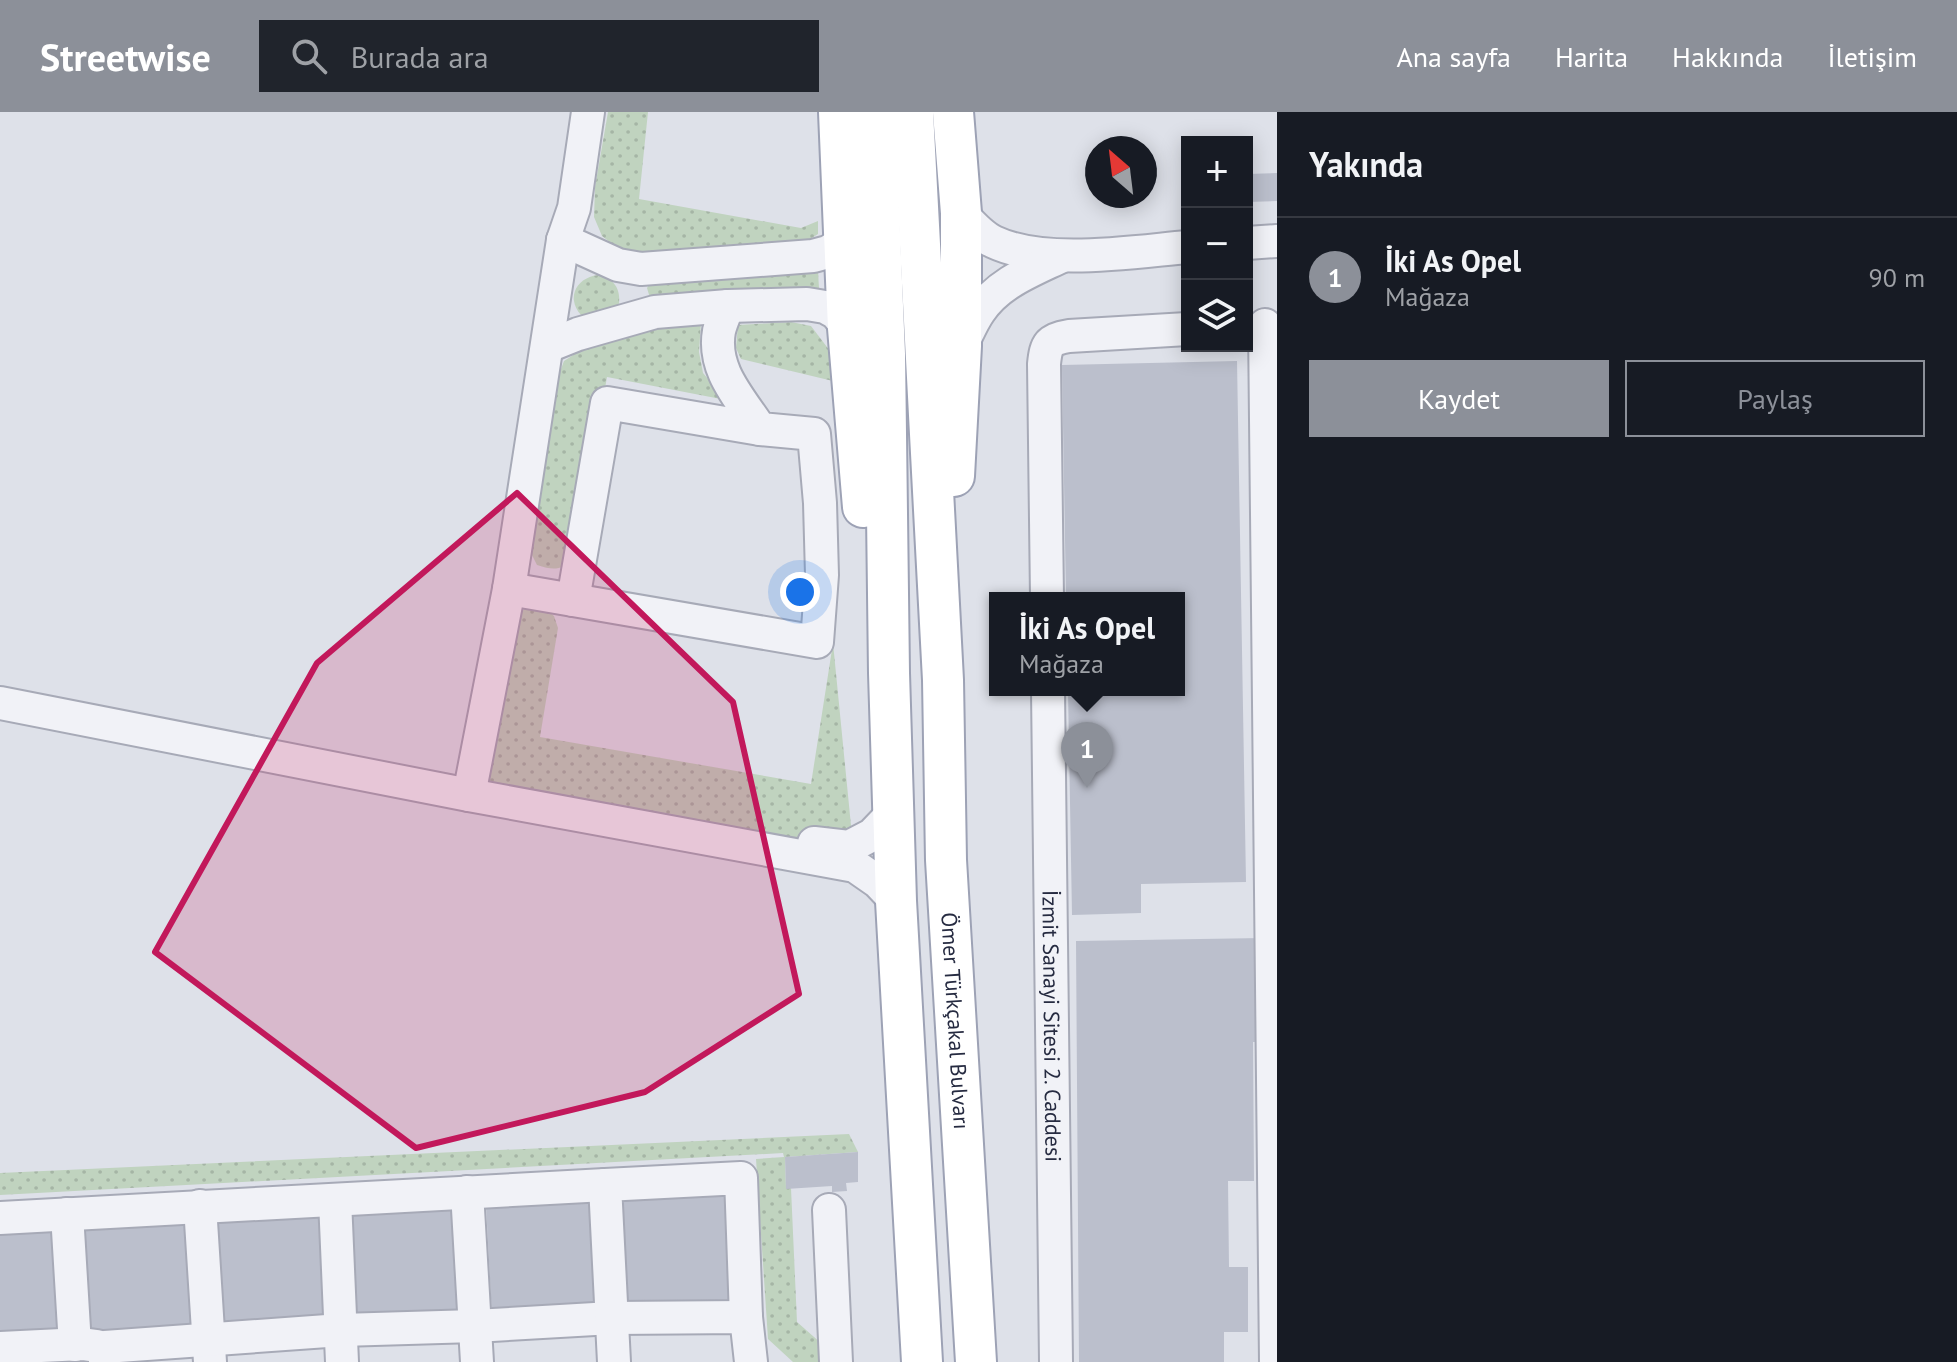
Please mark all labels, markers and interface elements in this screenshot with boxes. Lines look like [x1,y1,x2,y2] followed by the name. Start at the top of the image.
[259,20,819,92] search box
[40,32,211,81] text: Streetwise
[287,34,331,78] icon: search
[351,37,489,76] text: Burada ara
[1396,38,1511,75] text: Ana sayfa
[1555,38,1628,75] text: Harita
[1672,38,1783,75] text: Hakkında
[1827,38,1917,75] text: İletişim
[1085,136,1157,208] north arrow
[1181,136,1253,352] map controls
[1181,136,1253,208] button: +
[1309,142,1423,186] text: Yakında
[1181,208,1253,280] button: −
[1385,241,1521,280] text: İki As Opel
[1328,261,1342,294] text: 1
[1869,261,1925,294] text: 90 m
[1181,280,1253,352] button: layers
[1385,280,1470,313] text: Mağaza
[1309,360,1609,437] button: Kaydet
[1625,360,1925,437] button: Paylaş
[780,572,820,612] your location
[989,592,1185,696] popup
[1019,608,1155,647] text: İki As Opel
[1019,647,1104,680] text: Mağaza
[1061,722,1113,788] pin: 1
[1036,890,1068,1162] street label: İzmit Sanayi Sitesi 2. Caddesi
[935,911,976,1130] street label: Ömer Türkçakal Bulvarı

